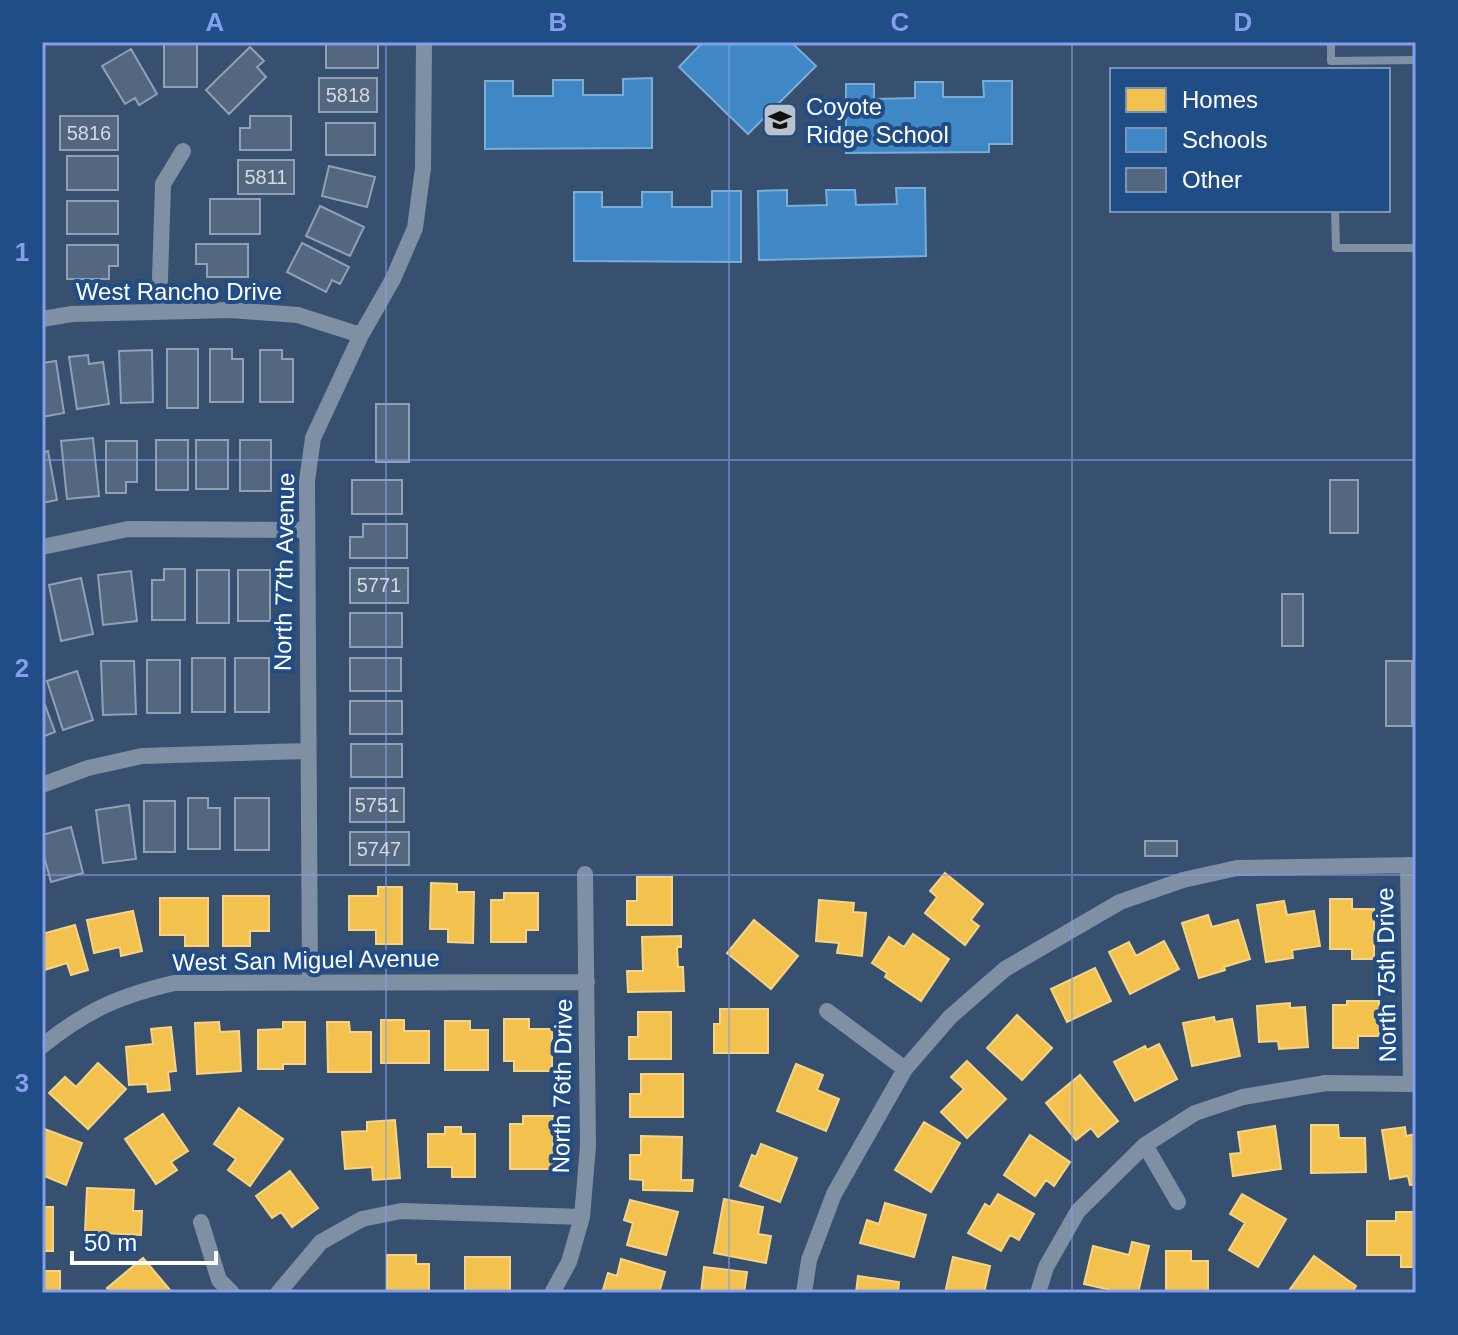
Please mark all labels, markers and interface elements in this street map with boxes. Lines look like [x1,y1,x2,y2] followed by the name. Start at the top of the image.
[206,7,225,37] text: A
[549,7,567,37] text: B
[891,7,910,37] text: C
[1234,7,1252,37] text: D
[1110,68,1390,212] legend
[326,84,370,106] house number: 5818
[1182,86,1258,113] text: Homes
[806,93,949,148] place label: Coyote Ridge School
[761,101,799,139] school or university icon: Coyote Ridge School
[67,122,111,144] house number: 5816
[1182,126,1267,153] text: Schools
[244,166,288,188] house number: 5811
[1182,166,1242,193] text: Other
[15,237,29,267] text: 1
[76,278,282,305] street label: West Rancho Drive
[269,473,299,671] street label: North 77th Avenue
[357,574,401,596] house number: 5771
[15,653,29,683] text: 2
[355,794,399,816] house number: 5751
[357,838,401,860] house number: 5747
[1371,887,1401,1063] street label: North 75th Drive
[172,944,440,976] street label: West San Miguel Avenue
[547,998,577,1174] street label: North 76th Drive
[15,1068,29,1098] text: 3
[72,1215,216,1265] scale bar
[84,1229,137,1256] text: 50 m

